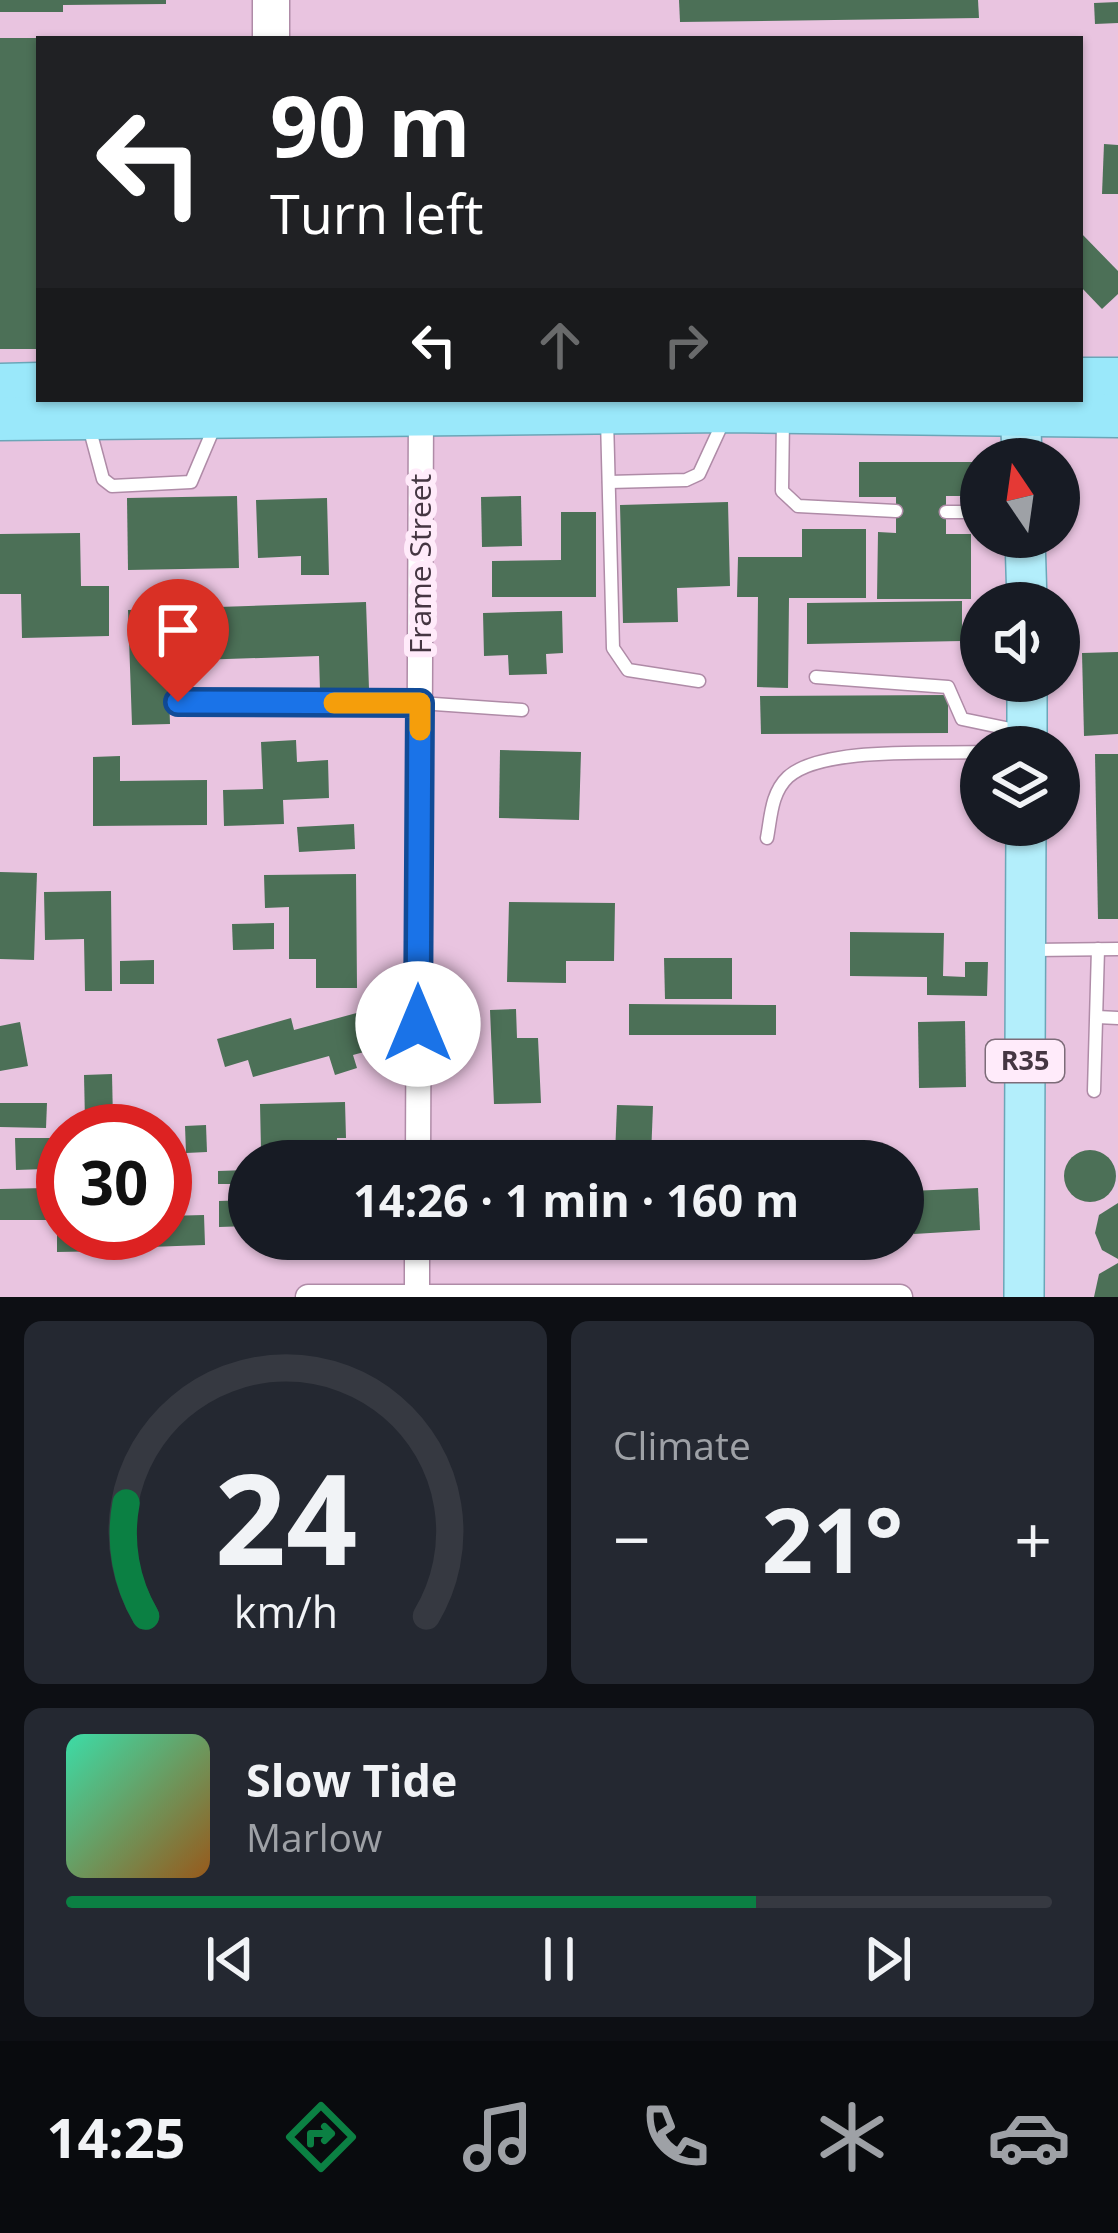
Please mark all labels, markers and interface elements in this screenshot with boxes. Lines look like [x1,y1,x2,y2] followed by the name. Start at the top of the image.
[270,67,470,182] text: 90 m
[72,84,228,240] icon: left
[270,176,483,250] text: Turn left
[401,312,467,378] icon: left
[527,312,593,378] icon: ahead
[653,312,719,378] icon: right
[960,438,1080,558] north arrow
[960,438,1080,846] map controls
[399,474,440,654] street label: Frame Street
[127,579,229,702] pin
[960,582,1080,702] button: sound
[145,597,211,663] icon: arrive
[960,726,1080,846] button: layers
[355,961,481,1087] position arrow
[986,1040,1064,1082] road number: R35
[36,1104,192,1260] speed limit sign: 30
[353,1169,799,1230] text: 14:26 · 1 min · 160 m
[613,1418,751,1471] text: Climate
[214,1432,357,1602] text: 24
[762,1477,903,1599] text: 21°
[613,1493,651,1583] text: −
[1014,1493,1052,1583] text: +
[233,1581,338,1640] text: km/h
[246,1749,457,1810] text: Slow Tide
[246,1810,382,1863] text: Marlow
[197,1926,263,1992] icon: previous
[526,1926,592,1992] icon: pause
[855,1926,921,1992] icon: next
[279,2095,363,2179] icon: directions
[456,2095,540,2179] icon: music
[633,2095,717,2179] icon: phone
[810,2095,894,2179] icon: climate
[987,2095,1071,2179] icon: car
[47,2100,185,2174] text: 14:25

